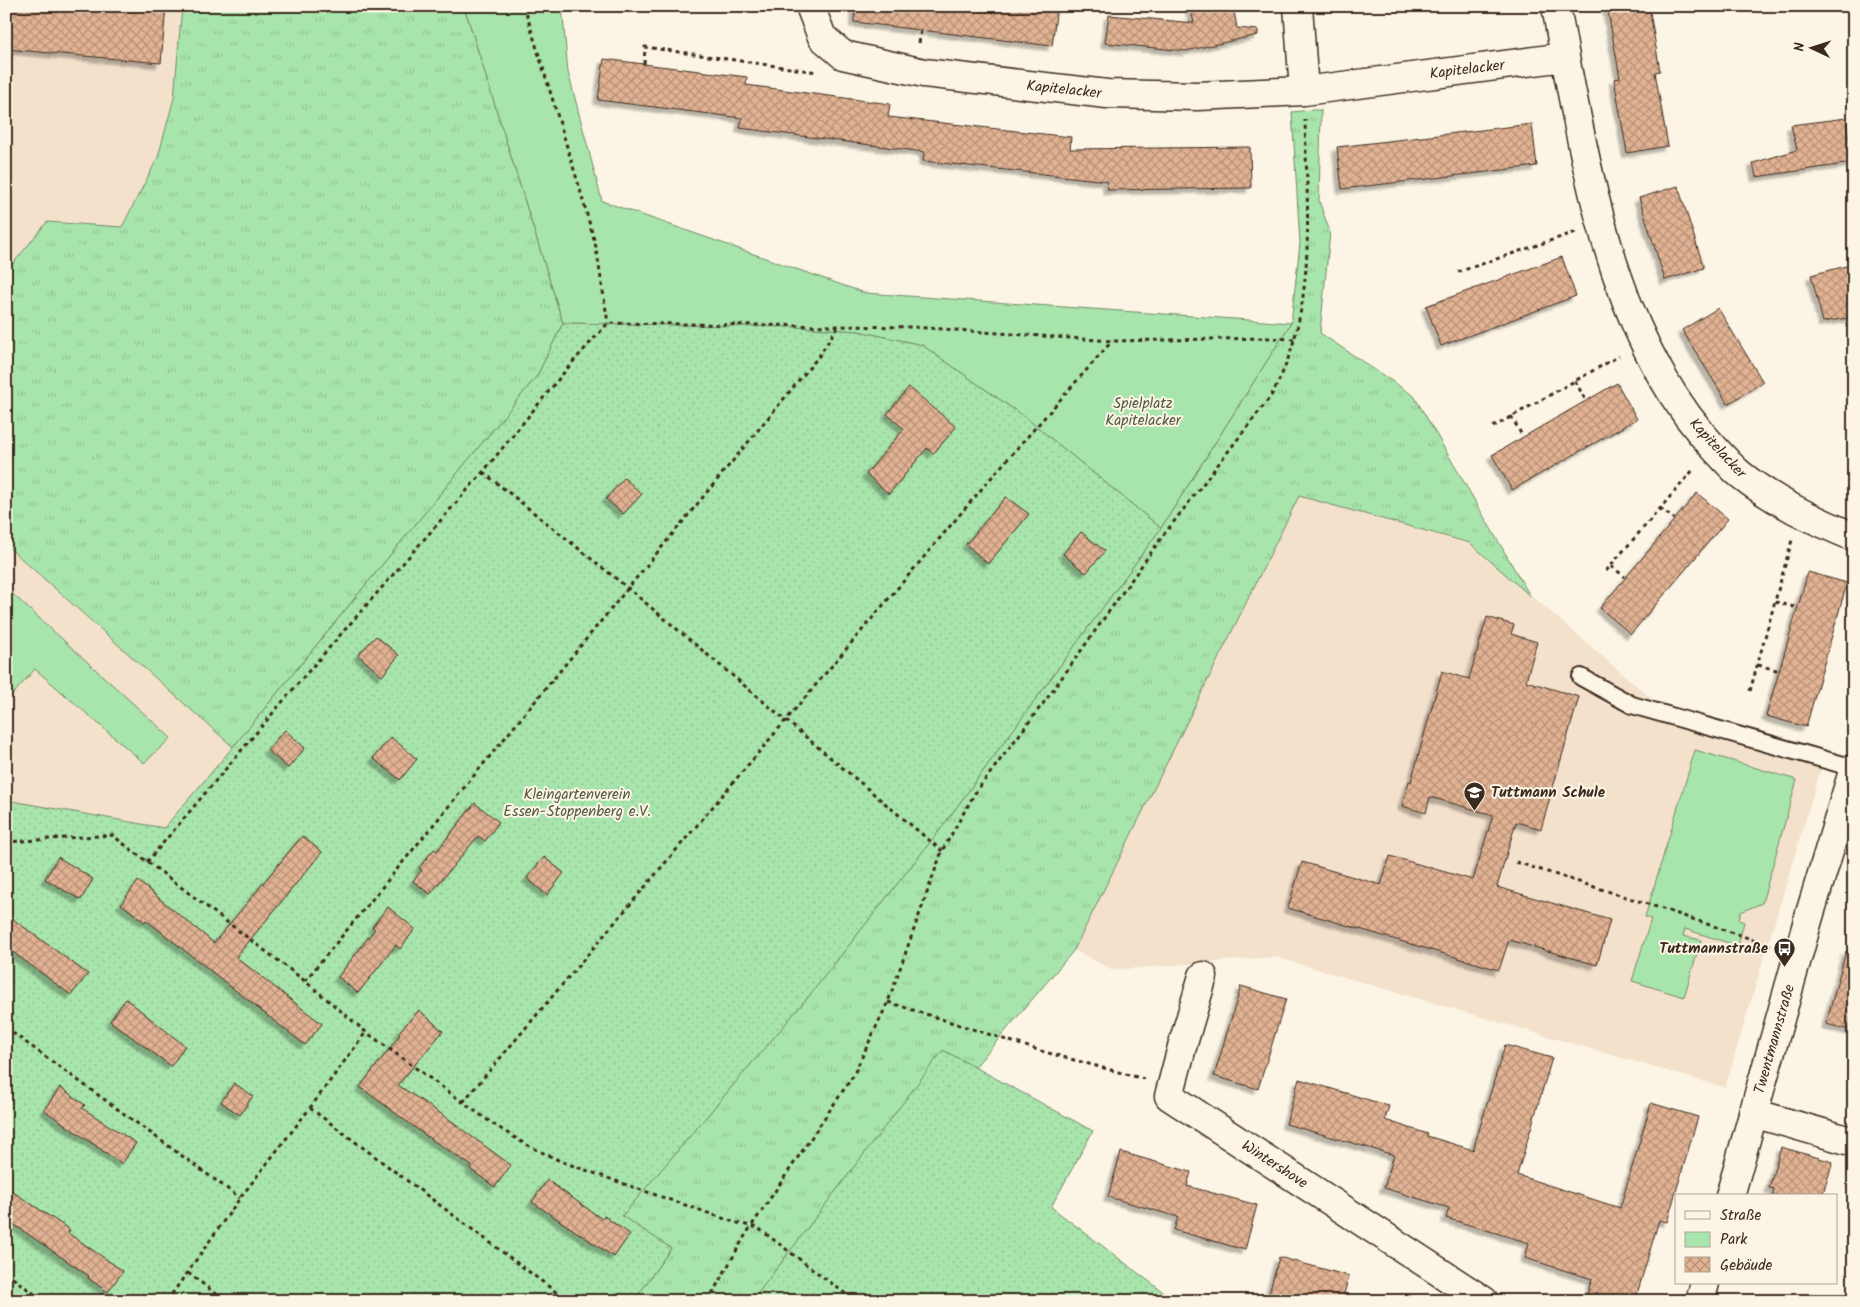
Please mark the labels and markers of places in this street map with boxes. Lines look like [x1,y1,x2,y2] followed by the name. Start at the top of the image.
[1463,780,1487,811] school or university icon: Tuttmann Schule
[1491,781,1606,805] place label: Tuttmann Schule
[1772,936,1796,967] bus stop icon: Tuttmannstraße
[1659,937,1769,961] place label: Tuttmannstraße

